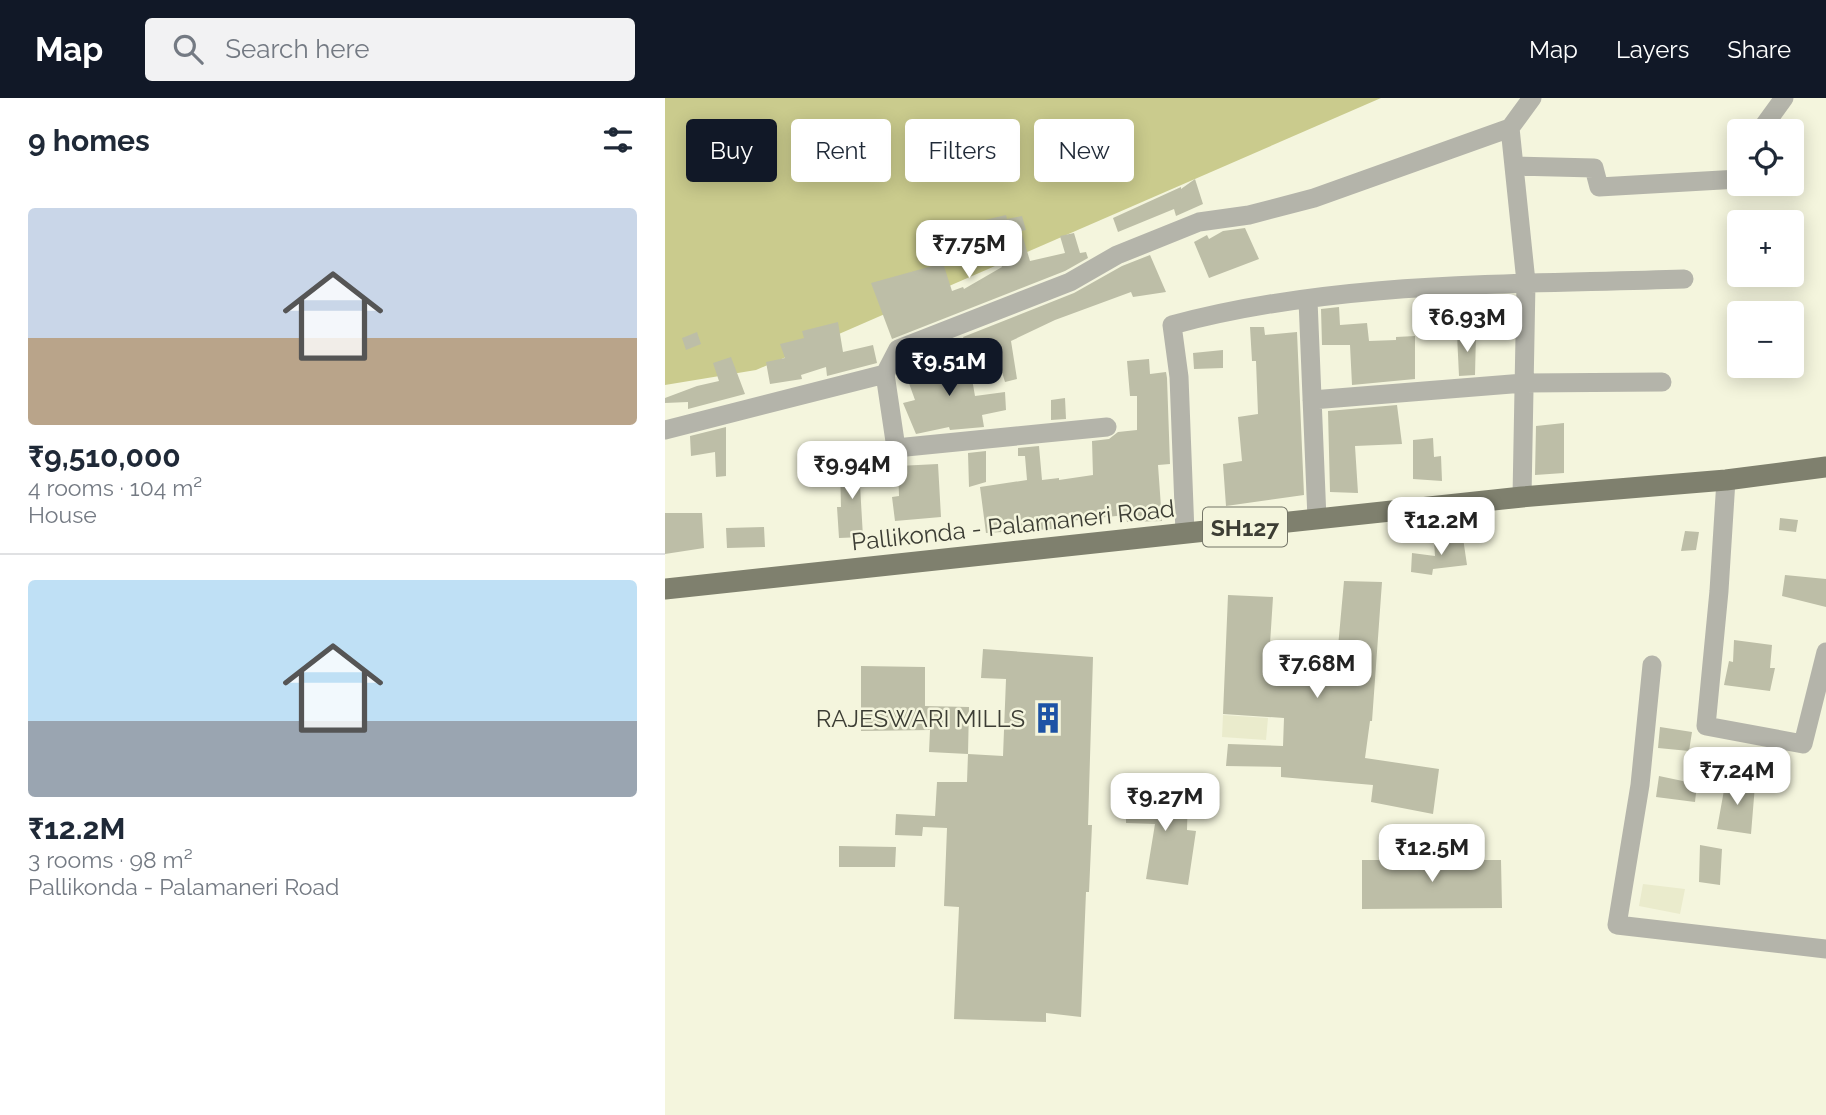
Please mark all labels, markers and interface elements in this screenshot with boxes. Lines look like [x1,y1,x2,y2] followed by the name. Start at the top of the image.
[145,18,635,81] search box
[35,30,103,69] text: Map
[169,30,207,68] icon: search
[225,34,370,64] text: Search here
[1529,35,1578,64] text: Map
[1616,35,1689,64] text: Layers
[1727,35,1791,64] text: Share
[686,119,777,182] chip: Buy
[791,119,891,182] chip: Rent
[905,119,1020,182] chip: Filters
[1034,119,1134,182] chip: New
[1727,119,1804,378] map controls
[1727,119,1804,196] button: locate
[599,121,637,159] icon: filters
[28,123,150,158] text: 9 homes
[1727,210,1804,287] button: +
[912,220,1026,280] pin: ₹7.75M
[932,229,1006,256] text: ₹7.75M
[270,253,396,379] icon: home
[1410,294,1524,354] pin: ₹6.93M
[1727,301,1804,378] button: −
[1428,303,1506,330] text: ₹6.93M
[892,338,1006,398] pin: ₹9.51M
[911,347,987,374] text: ₹9.51M
[28,439,181,474] text: ₹9,510,000
[795,442,909,501] pin: ₹9.94M
[813,450,891,477] text: ₹9.94M
[28,474,202,501] text: 4 rooms · 104 m²
[850,494,1176,556] street label: Pallikonda - Palamaneri Road
[1384,498,1498,557] pin: ₹12.2M
[28,501,97,528] text: House
[1404,506,1478,533] text: ₹12.2M
[1203,508,1287,546] road number: SH127
[270,625,396,751] icon: home
[1260,640,1374,700] pin: ₹7.68M
[1279,649,1355,676] text: ₹7.68M
[1031,701,1065,735] building icon: RAJESWARI MILLS
[816,704,1025,733] place label: RAJESWARI MILLS
[1680,748,1794,807] pin: ₹7.24M
[1699,756,1775,783] text: ₹7.24M
[1108,774,1222,833] pin: ₹9.27M
[1127,782,1203,809] text: ₹9.27M
[28,811,125,846] text: ₹12.2M
[1375,824,1489,884] pin: ₹12.5M
[1395,833,1469,860] text: ₹12.5M
[28,846,193,873] text: 3 rooms · 98 m²
[28,873,339,900] text: Pallikonda - Palamaneri Road

